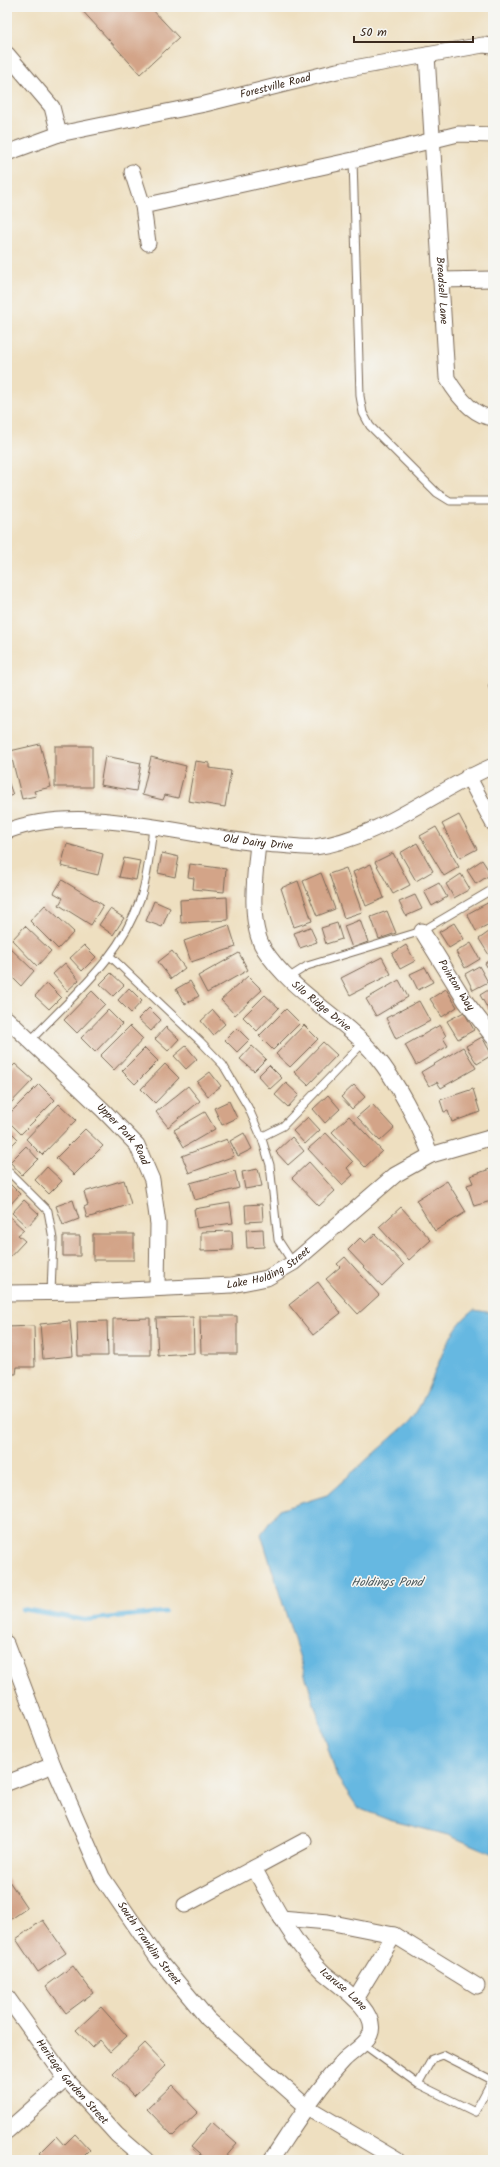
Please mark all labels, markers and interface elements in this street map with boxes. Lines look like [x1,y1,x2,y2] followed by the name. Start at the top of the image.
[354,18,473,44] scale bar
[360,23,387,42] text: 50 m
[238,69,313,104] street label: Forestville Road
[431,256,453,325] street label: Breadsell Lane
[222,830,294,855] street label: Old Dairy Drive
[433,956,479,1016] street label: Pointon Way
[287,976,355,1036] street label: Silo Ridge Drive
[92,1099,154,1169] street label: Upper Park Road
[226,1242,316,1294] street label: Lake Holding Street
[351,1573,426,1592] water label: Holdings Pond
[112,1898,186,1990] street label: South Franklin Street
[315,1964,371,2015] street label: Icaruse Lane
[31,2035,113,2130] street label: Heritage Garden Street

